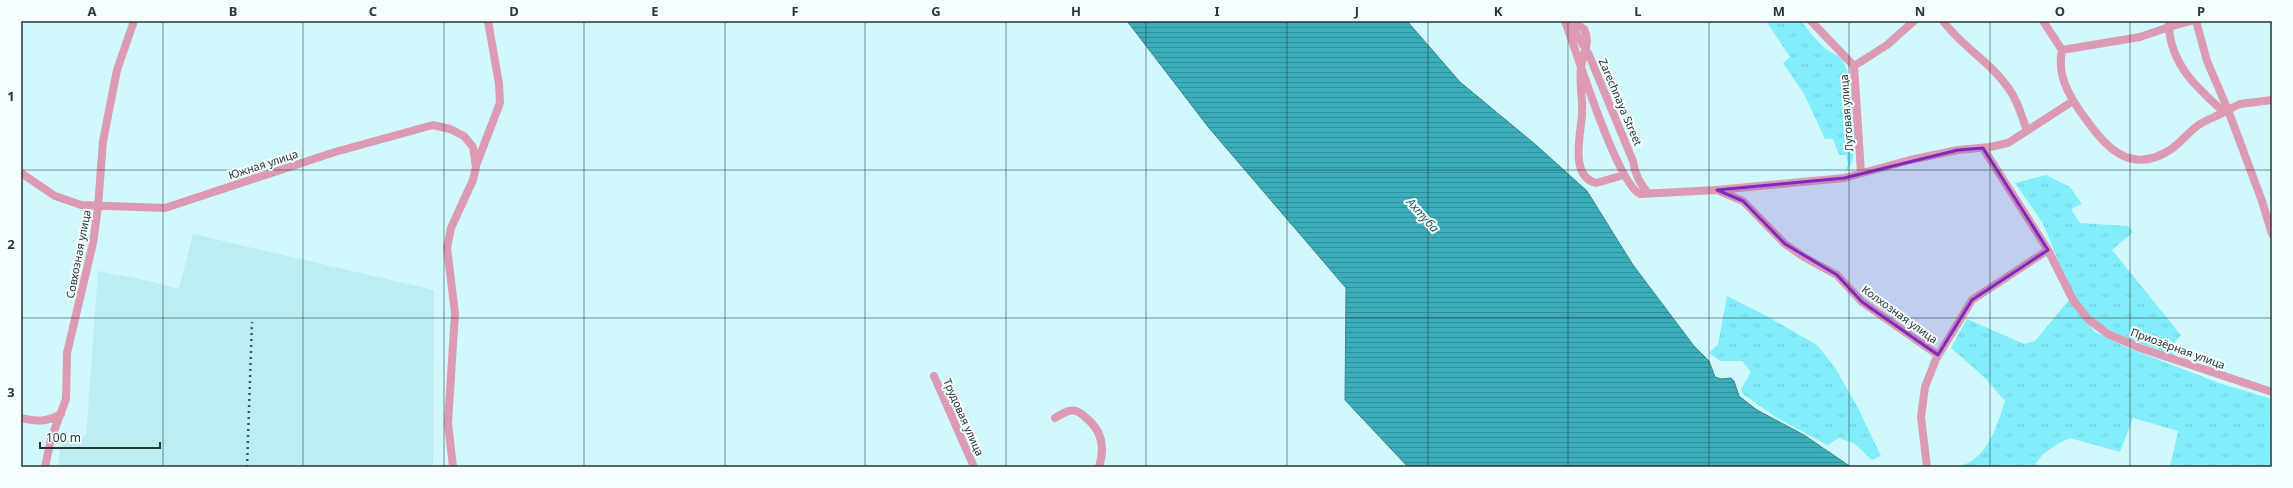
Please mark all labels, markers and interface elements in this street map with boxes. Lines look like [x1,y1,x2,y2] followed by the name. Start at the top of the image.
[88,2,97,20] text: A
[229,2,237,20] text: B
[369,2,377,20] text: C
[509,2,519,20] text: D
[651,2,659,20] text: E
[791,2,799,20] text: F
[931,2,941,20] text: G
[1071,2,1081,20] text: H
[1214,2,1220,20] text: I
[1354,2,1359,20] text: J
[1494,2,1503,20] text: K
[1634,2,1642,20] text: L
[1773,2,1785,20] text: M
[1915,2,1925,20] text: N
[2055,2,2065,20] text: O
[2197,2,2205,20] text: P
[1596,56,1646,148] street label: Zarechnaya Street
[1836,74,1856,152] street label: Луговая улица
[7,87,15,105] text: 1
[226,146,300,182] street label: Южная улица
[1402,193,1443,236] water label: Ахтуба
[62,208,94,300] street label: Совхозная улица
[7,235,15,253] text: 2
[1859,281,1941,347] street label: Колхозная улица
[2129,324,2227,372] street label: Приозёрная улица
[940,376,988,458] street label: Трудовая улица
[7,383,15,401] text: 3
[40,424,160,450] scale bar
[46,429,81,446] text: 100 m

